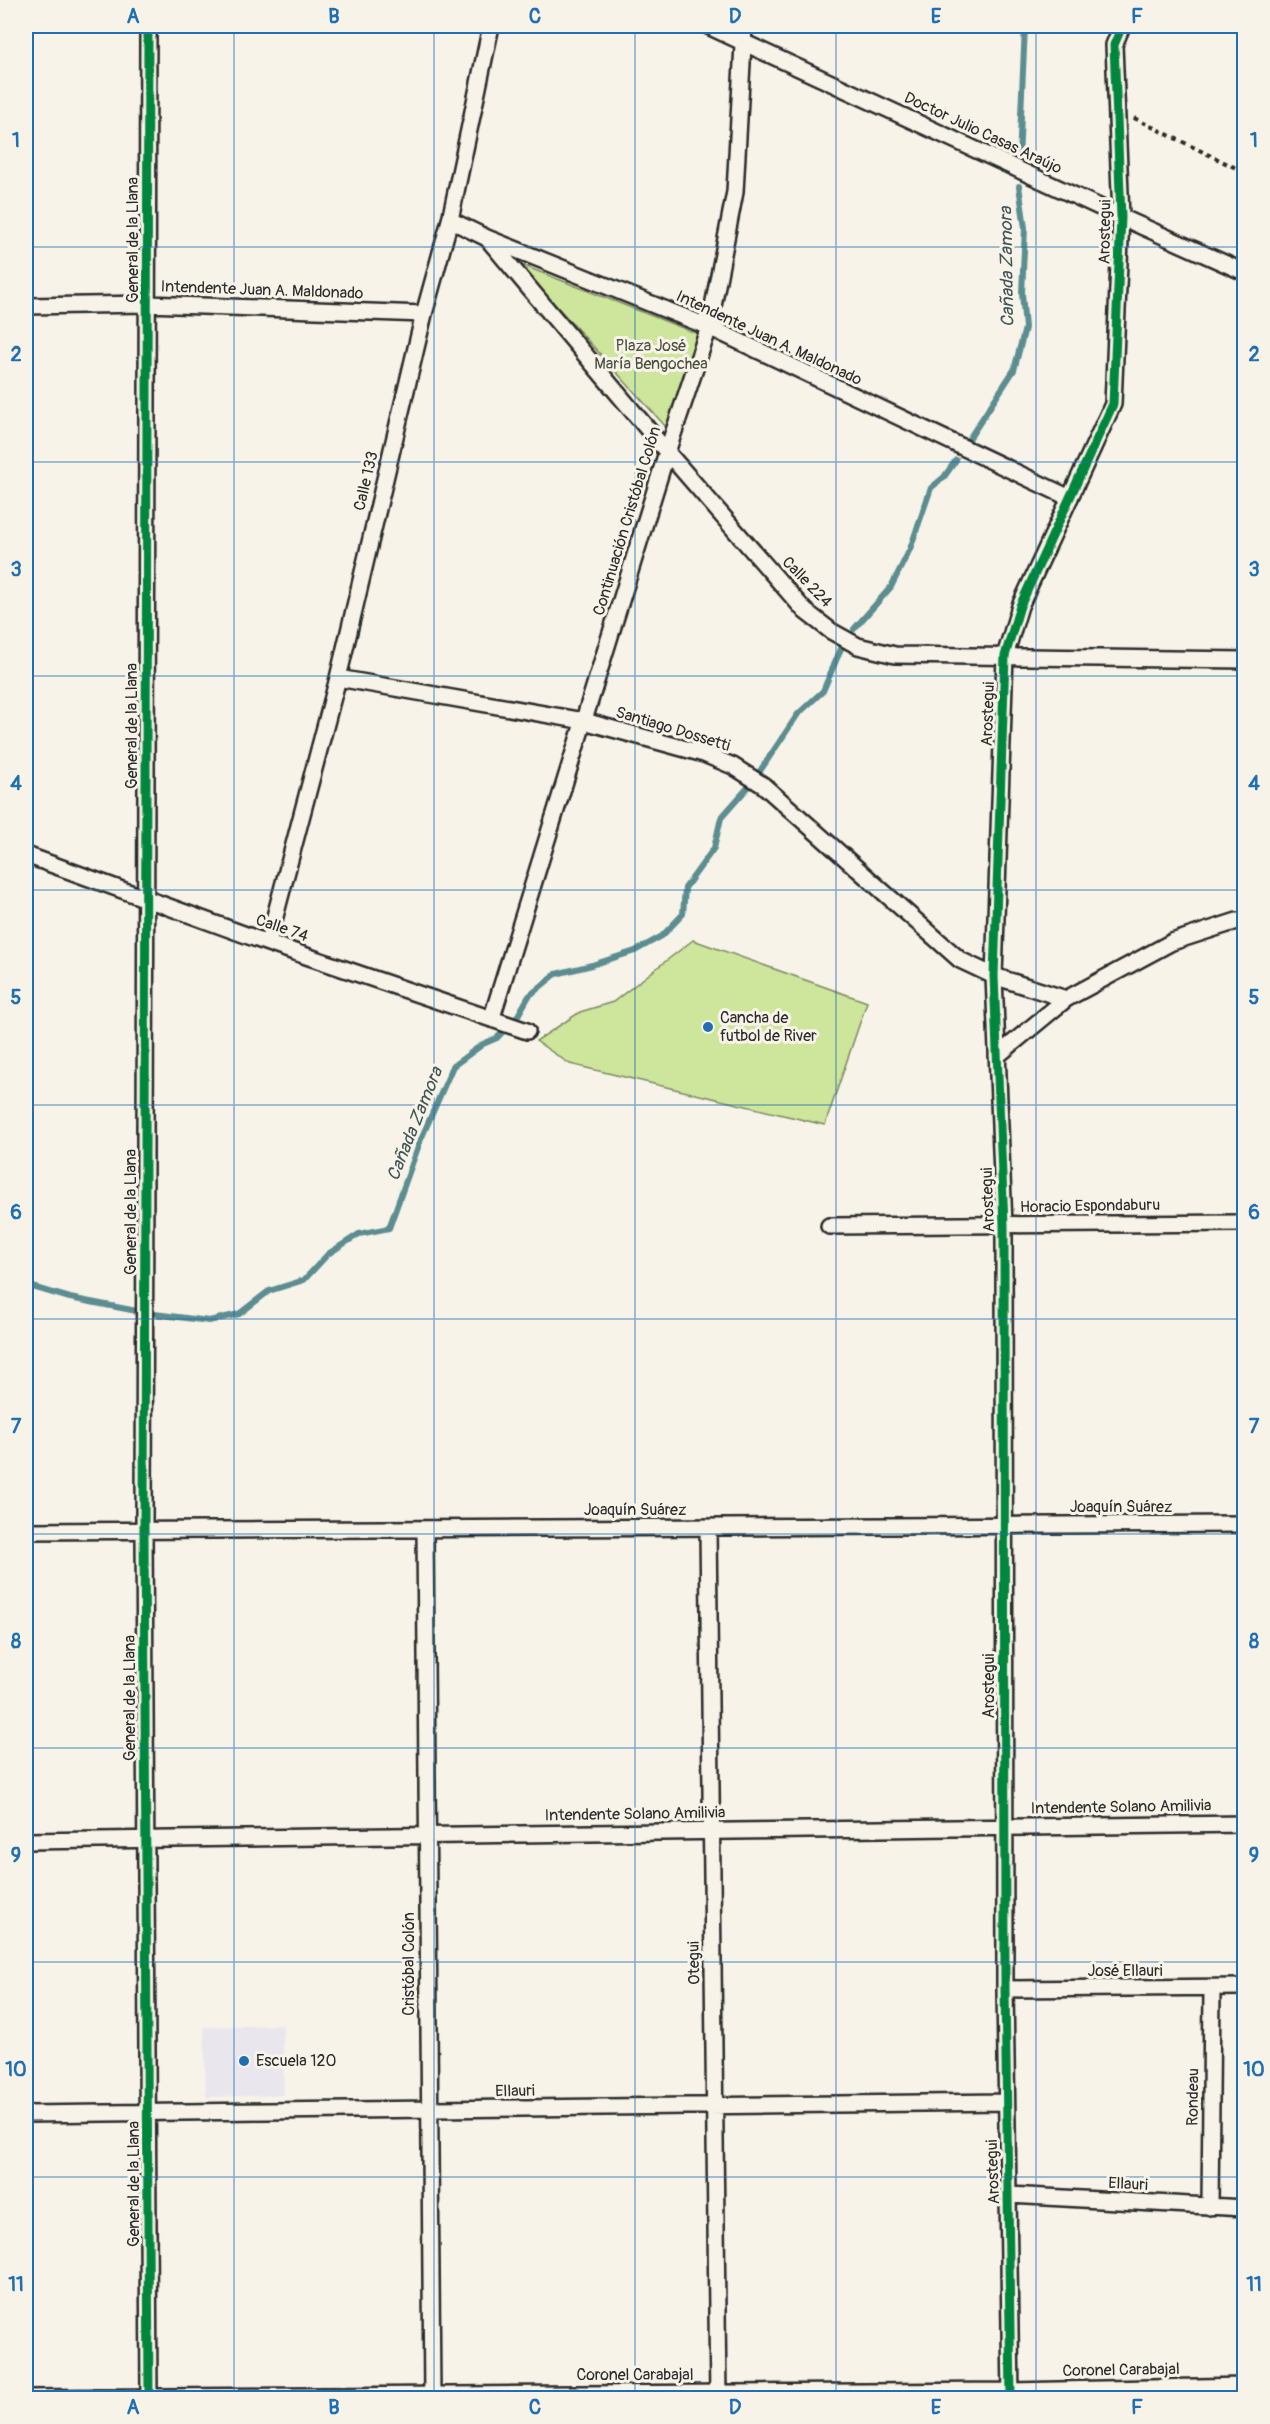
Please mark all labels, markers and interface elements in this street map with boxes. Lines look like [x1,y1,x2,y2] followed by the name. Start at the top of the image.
[127,4,140,29] text: A
[328,4,340,29] text: B
[529,4,541,29] text: C
[729,4,742,29] text: D
[931,4,942,29] text: E
[1131,4,1143,29] text: F
[901,88,1066,179] street label: Doctor Julio Casas Araújo
[12,128,20,153] text: 1
[1250,128,1258,153] text: 1
[123,177,143,303] street label: General de la Llana
[1094,199,1116,265] street label: Arostegui
[994,205,1020,327] water label: Cañada Zamora
[160,276,364,304] street label: Intendente Juan A. Maldonado
[673,286,865,390] street label: Intendente Juan A. Maldonado
[594,336,708,374] park label: Plaza José María Bengochea
[10,342,22,367] text: 2
[1248,342,1260,367] text: 2
[589,424,665,618] street label: Continuación Cristóbal Colón
[349,449,383,513] street label: Calle 133
[778,552,836,612] street label: Calle 224
[10,557,22,582] text: 3
[1248,557,1260,582] text: 3
[122,663,142,789] street label: General de la Llana
[977,681,999,747] street label: Arostegui
[613,702,733,756] street label: Santiago Dossetti
[10,771,22,796] text: 4
[1248,771,1260,796] text: 4
[253,910,311,946] street label: Calle 74
[11,985,22,1010] text: 5
[1249,985,1260,1010] text: 5
[720,1008,817,1046] place label: Cancha de futbol de River
[701,1020,715,1034] marker: Cancha de futbol de River
[382,1062,449,1184] water label: Cañada Zamora
[121,1149,141,1275] street label: General de la Llana
[977,1167,999,1233] street label: Arostegui
[1020,1195,1160,1217] street label: Horacio Espondaburu
[10,1200,22,1225] text: 6
[1248,1200,1260,1225] text: 6
[11,1414,22,1439] text: 7
[1249,1414,1260,1439] text: 7
[1070,1497,1172,1517] street label: Joaquín Suárez
[584,1500,686,1520] street label: Joaquín Suárez
[11,1629,21,1654] text: 8
[1249,1629,1259,1654] text: 8
[120,1635,140,1761] street label: General de la Llana
[979,1653,999,1718] street label: Arostegui
[1031,1795,1211,1819] street label: Intendente Solano Amilivia
[545,1802,725,1826] street label: Intendente Solano Amilivia
[11,1843,21,1868] text: 9
[1249,1843,1259,1868] text: 9
[399,1912,419,2016] street label: Cristóbal Colón
[684,1941,704,1985] street label: Otegui
[1087,1961,1163,1981] street label: José Ellauri
[256,2051,336,2071] place label: Escuela 120
[237,2054,251,2068] marker: Escuela 120
[5,2057,27,2082] text: 10
[1243,2057,1265,2082] text: 10
[1182,2068,1204,2126] street label: Rondeau
[495,2081,535,2101] street label: Ellauri
[124,2121,144,2247] street label: General de la Llana
[982,2139,1004,2205] street label: Arostegui
[1108,2173,1148,2195] street label: Ellauri
[8,2272,24,2297] text: 11
[1246,2272,1262,2297] text: 11
[1062,2359,1180,2381] street label: Coronel Carabajal
[576,2365,694,2385] street label: Coronel Carabajal
[127,2395,140,2420] text: A
[328,2395,340,2420] text: B
[529,2395,541,2420] text: C
[729,2395,742,2420] text: D
[931,2395,942,2420] text: E
[1131,2395,1143,2420] text: F

